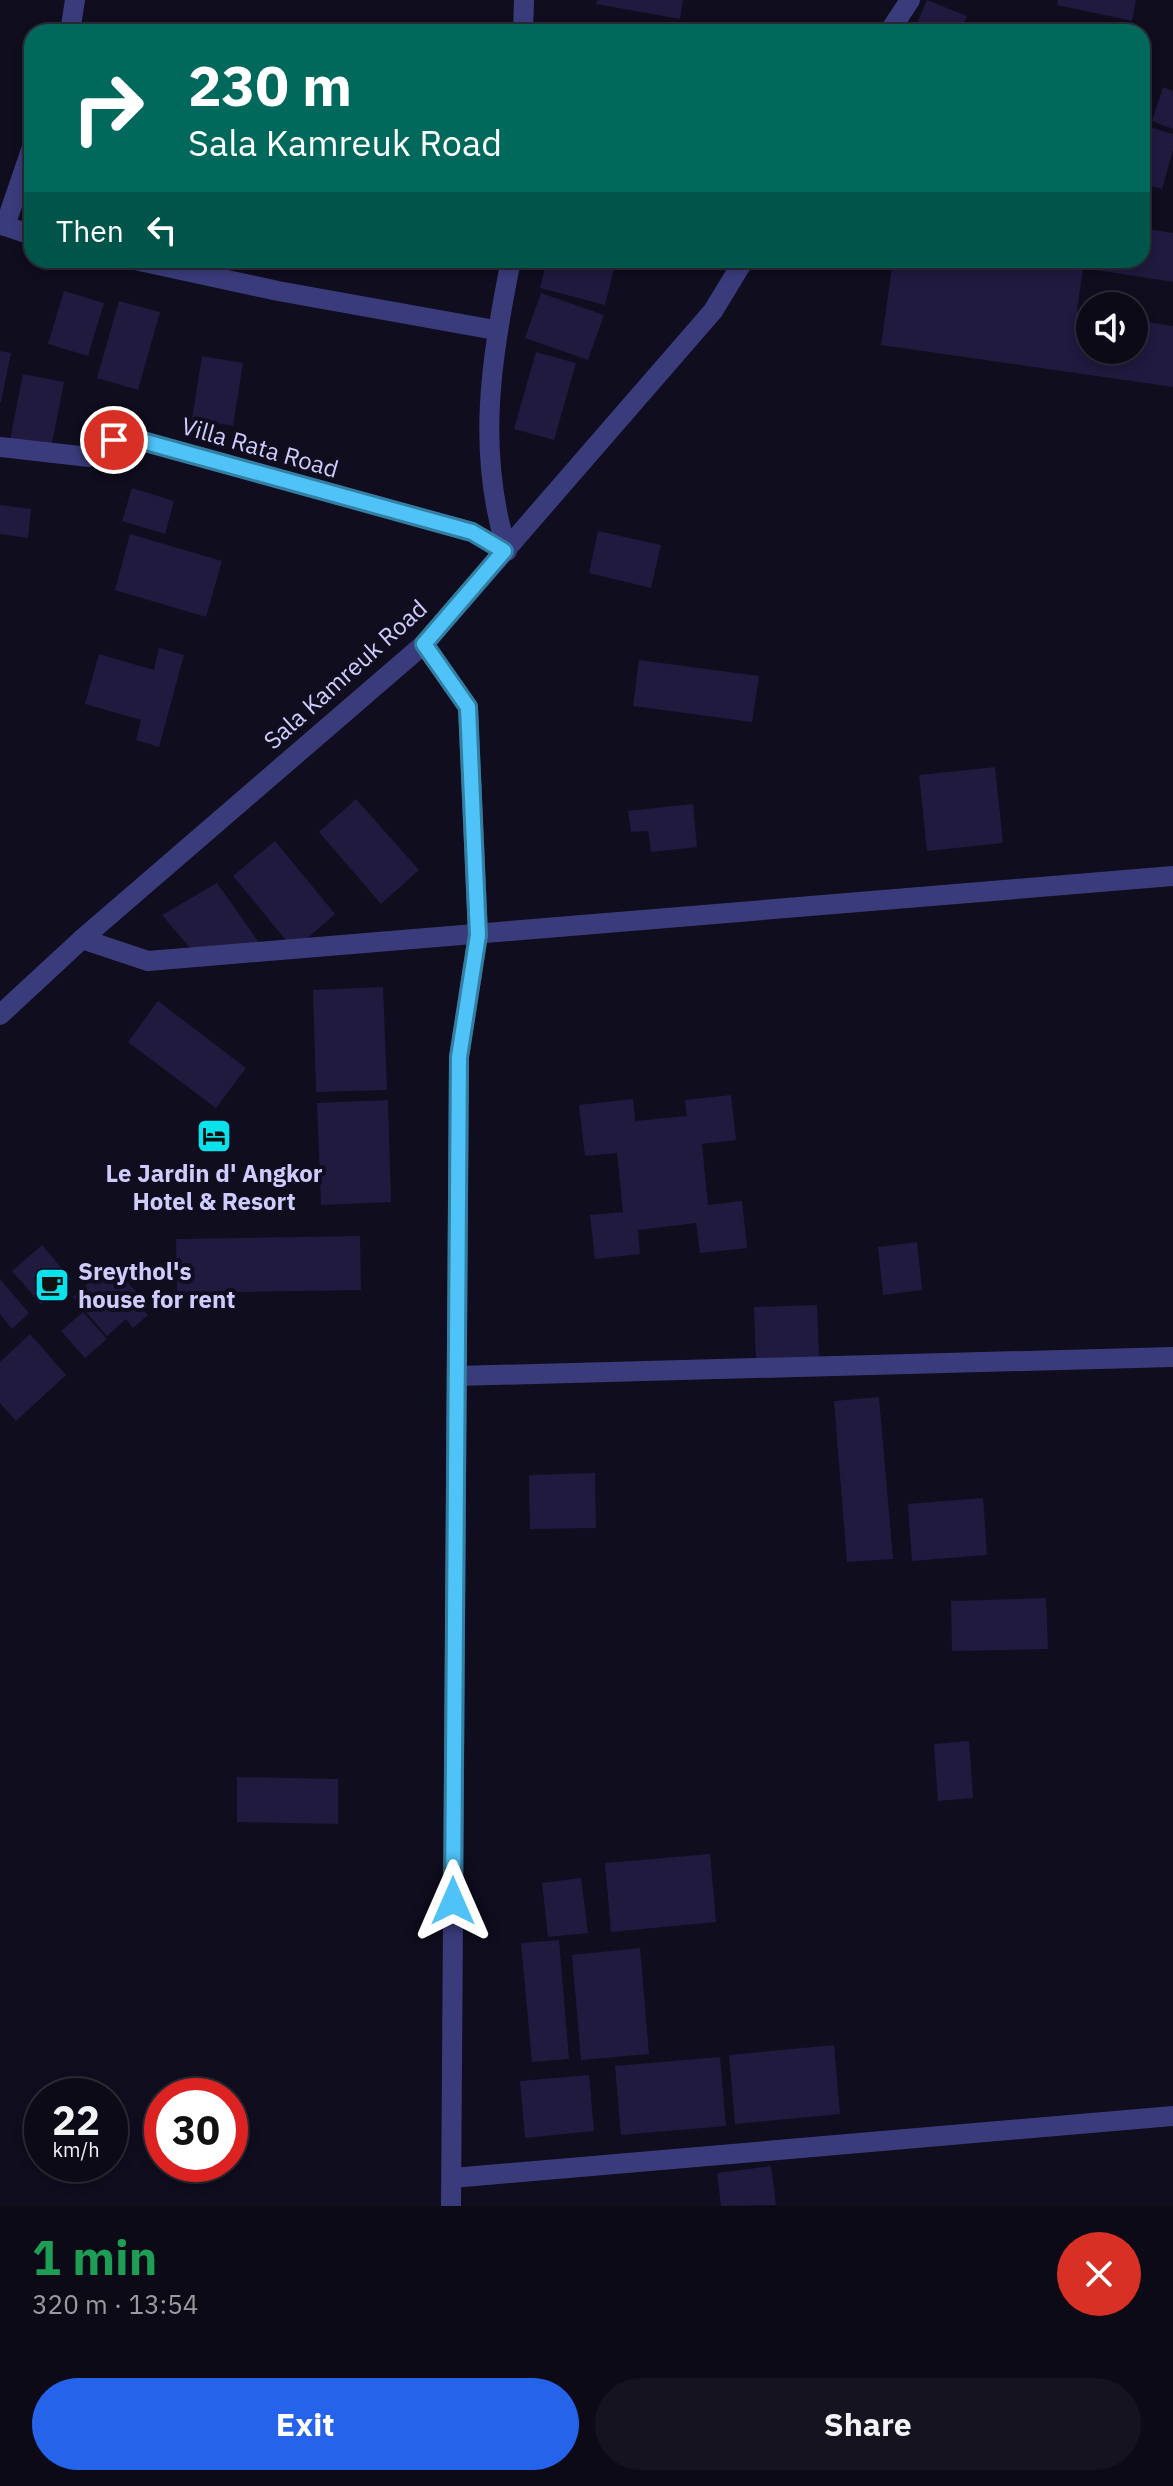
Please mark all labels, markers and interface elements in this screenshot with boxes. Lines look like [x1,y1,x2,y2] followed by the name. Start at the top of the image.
[188,49,352,121] text: 230 m
[56,56,160,160] icon: right
[188,119,502,166] text: Sala Kamreuk Road
[140,208,184,252] icon: left
[56,211,124,250] text: Then
[1076,292,1148,364] map controls
[1076,292,1148,364] button: sound
[80,406,148,474] pin
[178,409,342,485] street label: Villa Rata Road
[92,418,136,462] icon: arrive
[256,592,434,756] street label: Sala Kamreuk Road
[195,1117,233,1155] hotel icon: Le Jardin d' Angkor Hotel & Resort
[106,1157,323,1217] place label: Le Jardin d' Angkor Hotel & Resort
[78,1255,235,1315] place label: Sreythol's house for rent
[33,1266,71,1304] cafe icon: Sreythol's house for rent
[411,1859,495,1943] position arrow
[144,2078,248,2182] speed limit sign: 30
[52,2094,100,2146] text: 22
[52,2136,100,2163] text: km/h
[32,2226,157,2288] text: 1 min
[1057,2232,1141,2316] button: close
[32,2287,198,2321] text: 320 m · 13:54
[32,2378,579,2470] button: Exit
[595,2378,1141,2470] button: Share

